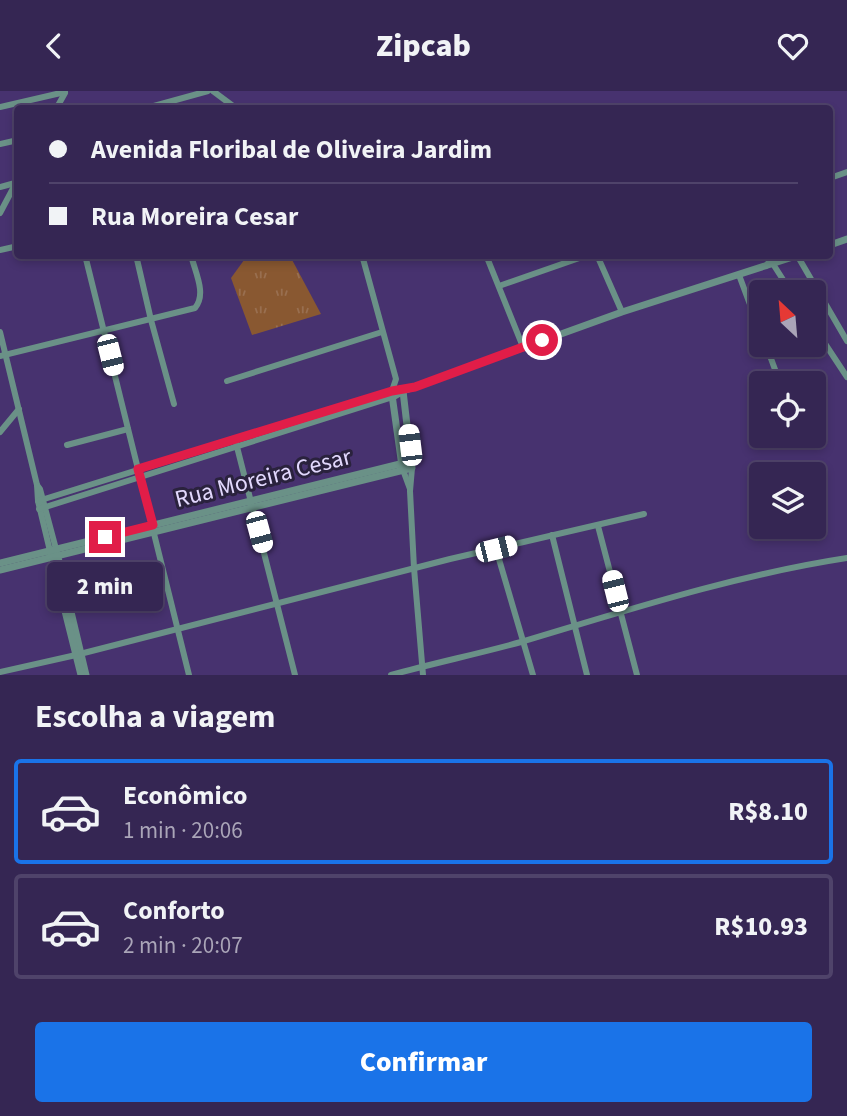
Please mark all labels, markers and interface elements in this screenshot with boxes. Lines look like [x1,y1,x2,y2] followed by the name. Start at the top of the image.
[376,23,471,69] text: Zipcab
[35,27,73,65] icon: back
[774,27,812,65] icon: heart
[91,131,492,168] text: Avenida Floribal de Oliveira Jardim
[91,198,298,235] text: Rua Moreira Cesar
[749,280,826,357] north arrow
[749,280,826,539] map controls
[526,324,558,356] route start
[95,332,126,378] car
[749,371,826,448] button: locate
[398,423,423,467] car
[171,439,356,517] street label: Rua Moreira Cesar
[749,462,826,539] button: layers
[244,509,275,555] car
[89,521,121,553] route end
[474,534,519,564] car
[47,562,163,611] callout: 2 min
[600,568,631,614] car
[77,570,133,603] text: 2 min
[35,694,275,740] text: Escolha a viagem
[123,777,248,814] text: Econômico
[39,780,102,843] icon: car
[728,793,808,830] text: R$8.10
[123,814,243,847] text: 1 min · 20:06
[123,892,225,929] text: Conforto
[39,895,102,958] icon: car
[714,908,808,945] text: R$10.93
[123,929,243,962] text: 2 min · 20:07
[35,1022,812,1102] button: Confirmar

